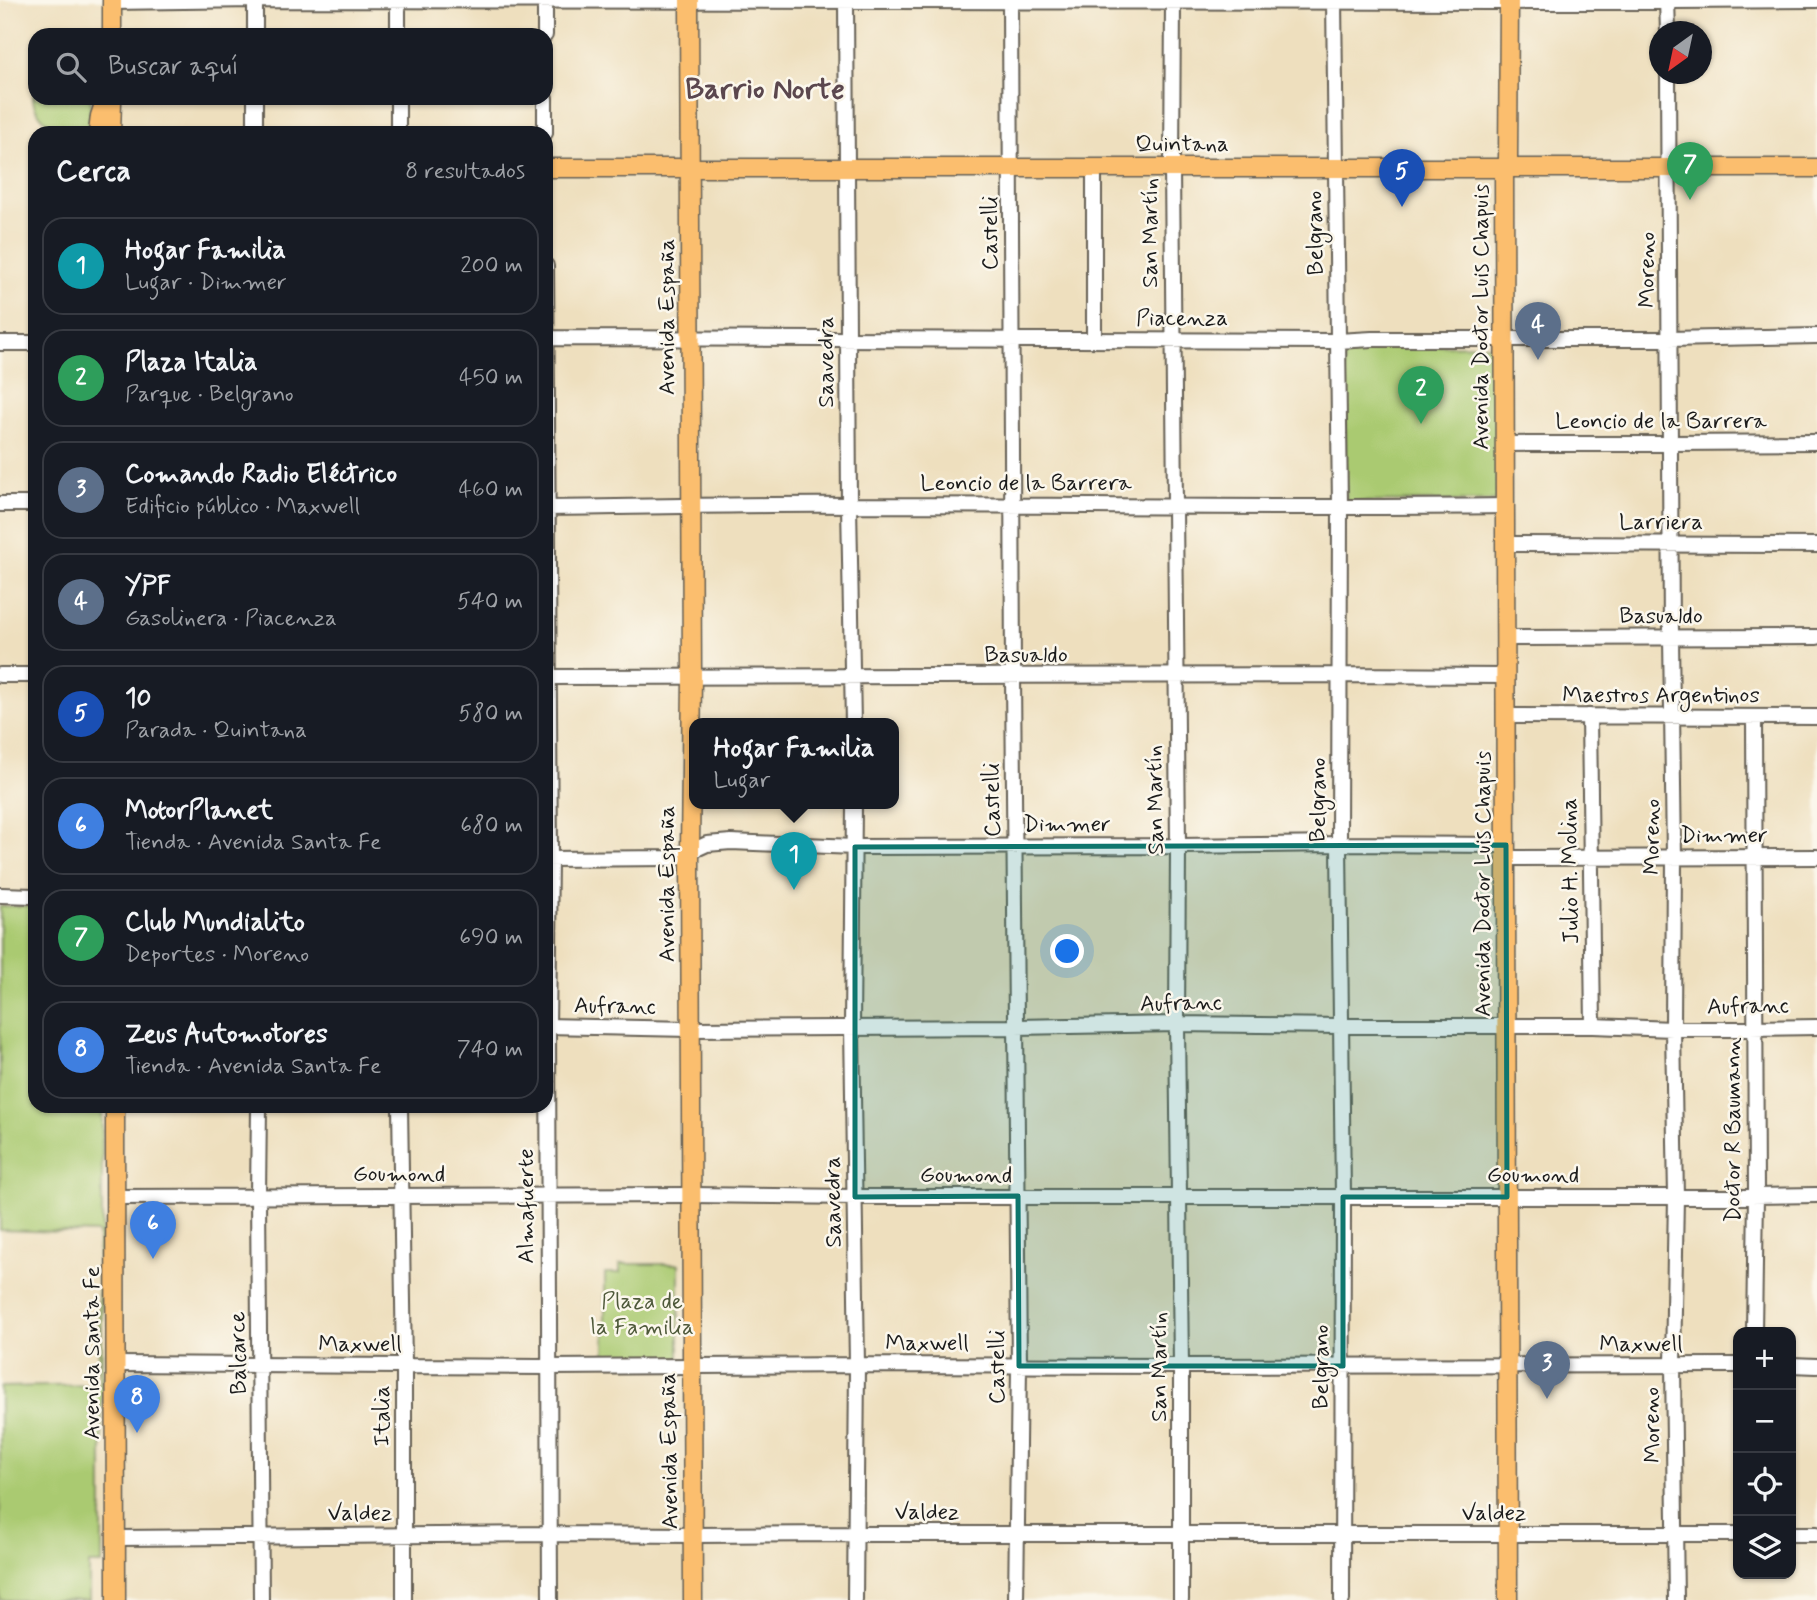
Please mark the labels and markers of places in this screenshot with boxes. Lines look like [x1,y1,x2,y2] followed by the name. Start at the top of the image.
[1667,142,1713,200] pin: 7
[1379,149,1425,207] pin: 5
[1515,302,1561,360] pin: 4
[1398,366,1444,424] pin: 2
[771,832,817,890] pin: 1
[130,1201,176,1259] pin: 6
[1524,1341,1570,1399] pin: 3
[114,1375,160,1433] pin: 8

